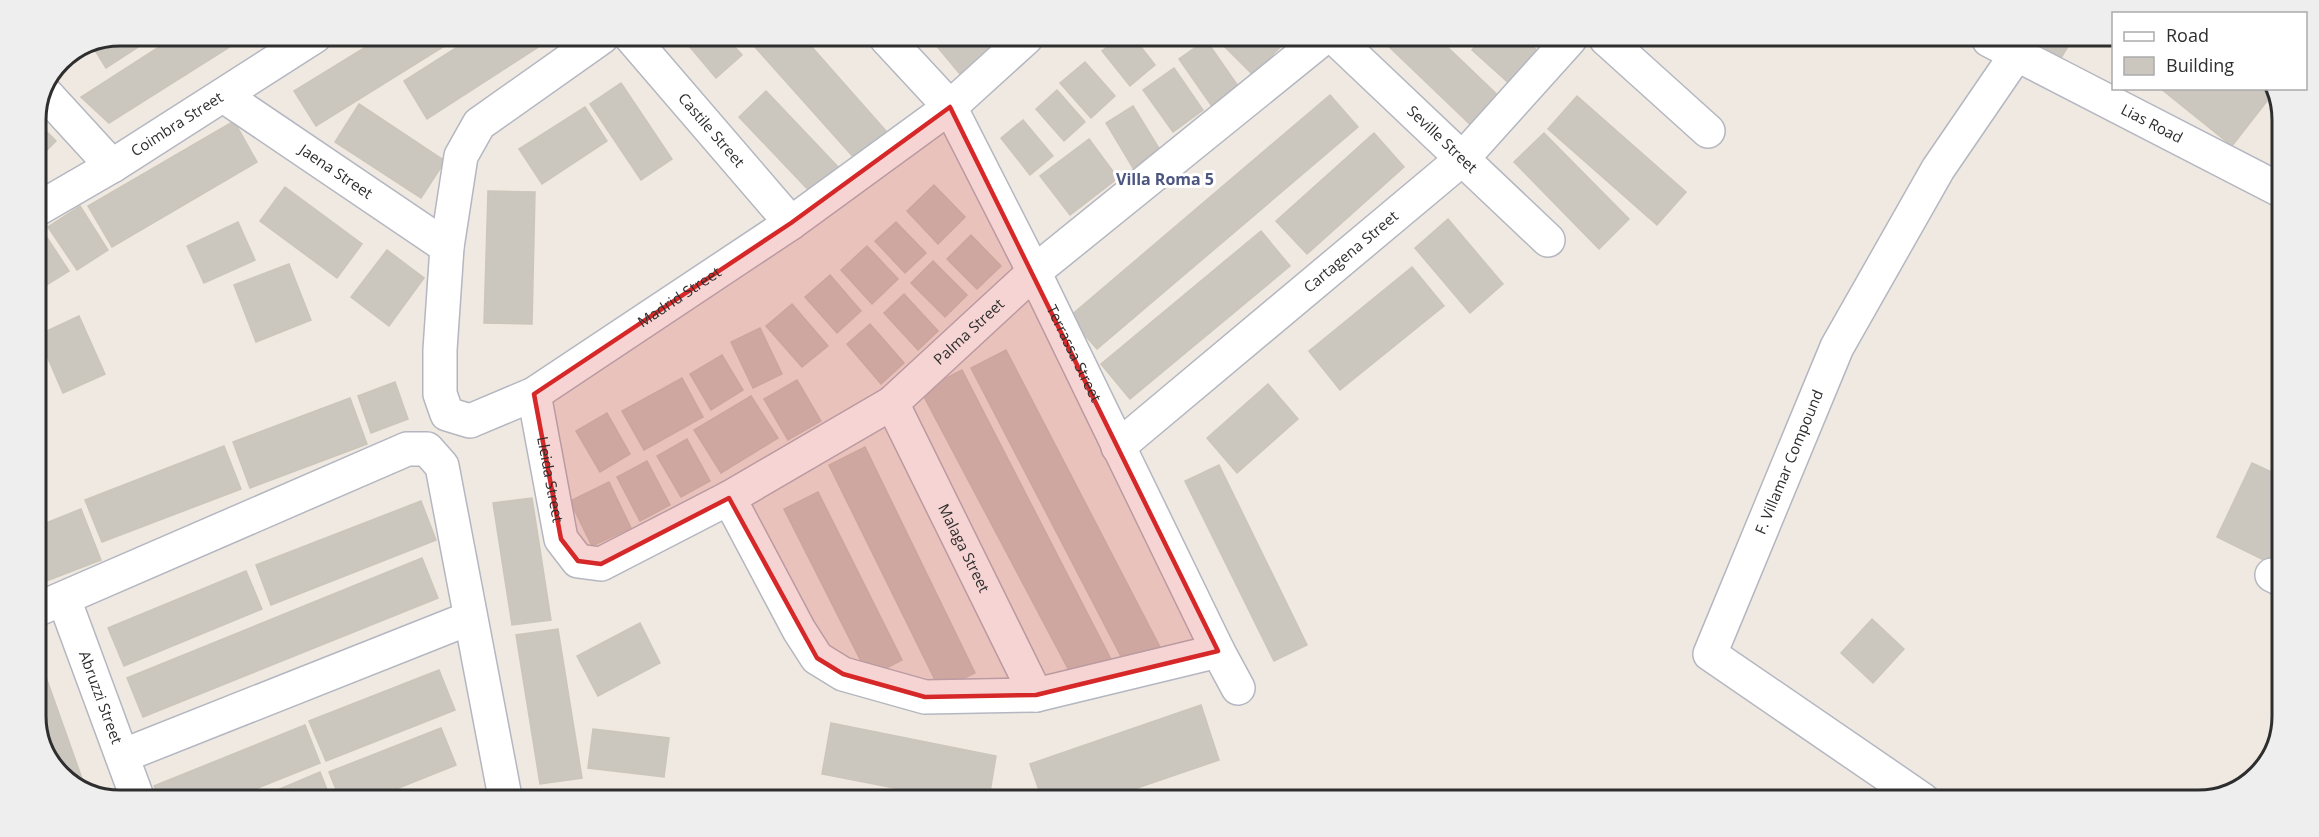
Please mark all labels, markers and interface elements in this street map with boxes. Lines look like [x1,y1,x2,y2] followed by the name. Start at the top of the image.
[2112,12,2307,90] legend
[2166,23,2209,47] text: Road
[2166,53,2234,77] text: Building
[127,87,226,160] street label: Coimbra Street
[674,88,750,171] street label: Castile Street
[2118,99,2186,147] street label: Lias Road
[1403,101,1482,177] street label: Seville Street
[294,138,377,203] street label: Jaena Street
[1116,168,1214,190] district label: Villa Roma 5
[1299,206,1402,297] street label: Cartagena Street
[633,262,724,331] street label: Madrid Street
[929,294,1008,369] street label: Palma Street
[1042,301,1107,405] street label: Terrassa Street
[1750,386,1827,537] street label: F. Villamar Compound
[533,435,569,524] street label: Lleida Street
[934,500,995,595] street label: Malaga Street
[75,648,128,746] street label: Abruzzi Street

